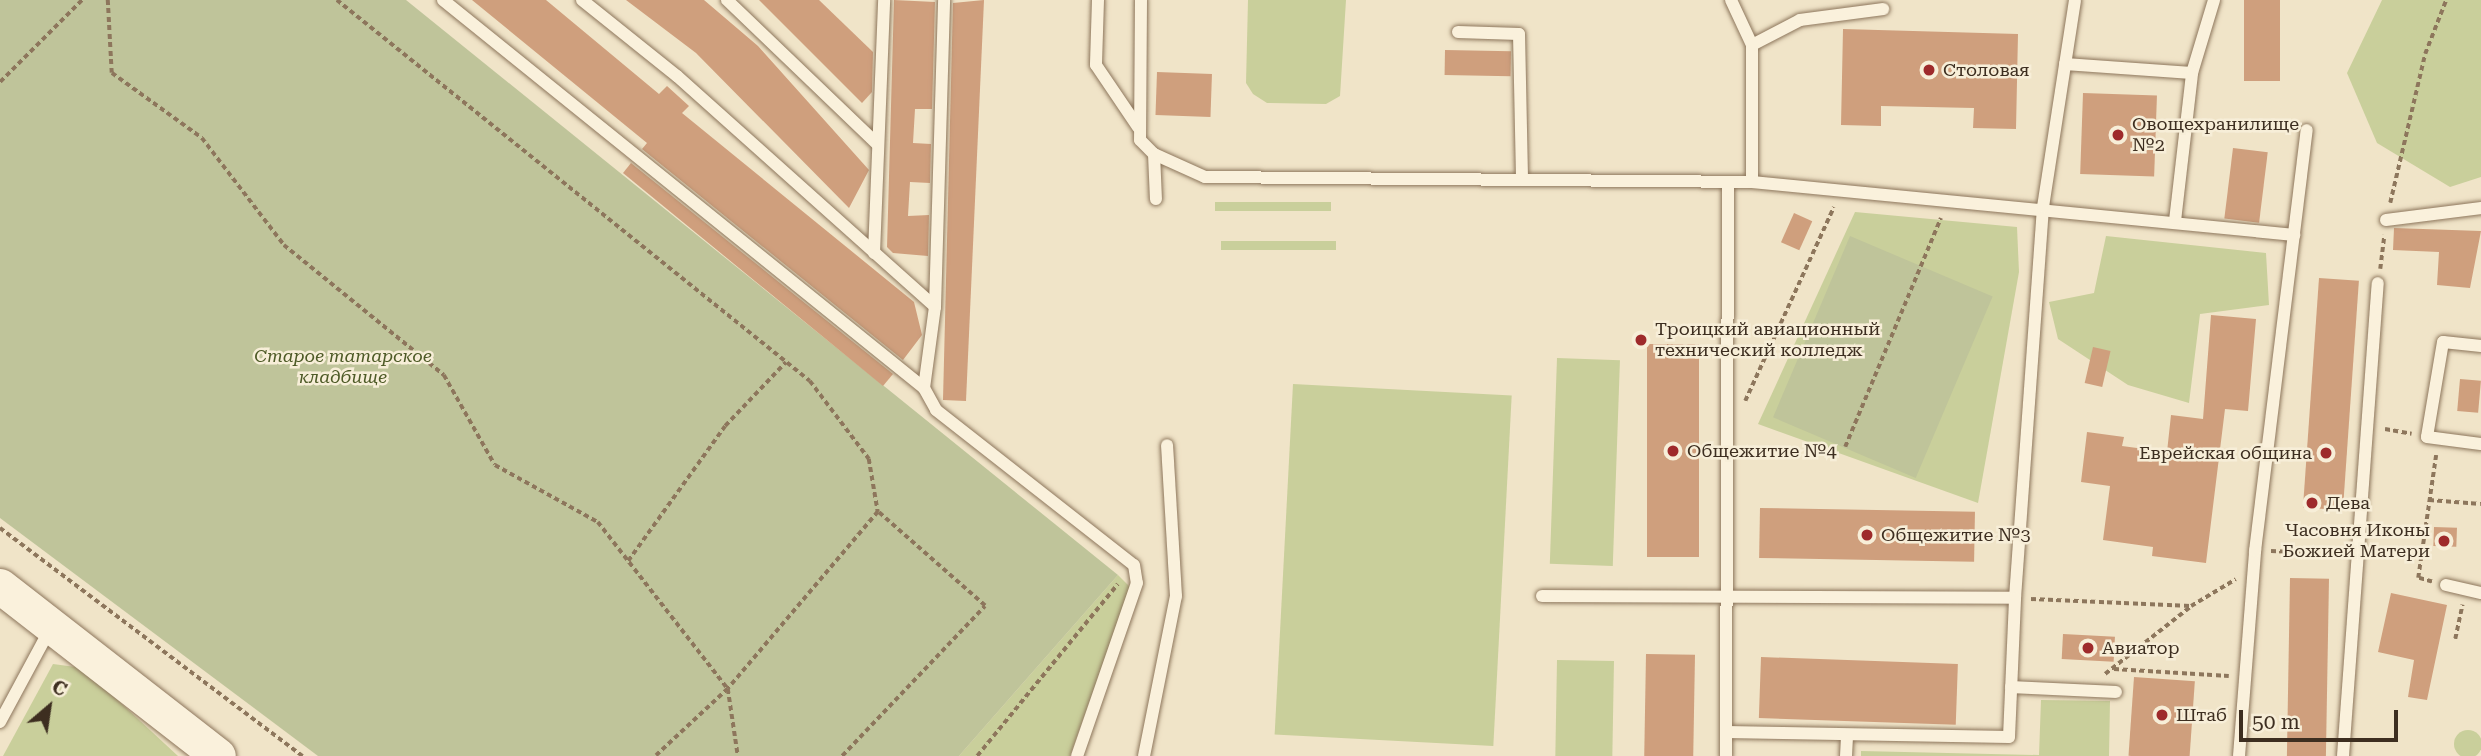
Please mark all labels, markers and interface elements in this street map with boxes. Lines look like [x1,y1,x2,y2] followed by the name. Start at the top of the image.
[1943,59,2030,81] place label: Столовая
[1921,62,1937,78] marker: Столовая
[2132,114,2299,156] place label: Овощехранилище №2
[2110,127,2126,143] marker: Овощехранилище №2
[1655,319,1880,362] place label: Троицкий авиационный технический колледж
[1633,332,1649,348] marker: Троицкий авиационный технический колледж
[254,346,432,388] park label: Старое татарское кладбище
[1687,440,1837,462] place label: Общежитие №4
[2139,442,2312,464] place label: Еврейская община
[1665,443,1681,459] marker: Общежитие №4
[2318,445,2334,461] marker: Еврейская община
[2326,492,2370,514] place label: Дева
[2304,495,2320,511] marker: Дева
[2283,520,2430,562] place label: Часовня Иконы Божией Матери
[1881,524,2031,546] place label: Общежитие №3
[1859,527,1875,543] marker: Общежитие №3
[2436,533,2452,549] marker: Часовня Иконы Божией Матери
[2102,637,2179,659] place label: Авиатор
[2080,640,2096,656] marker: Авиатор
[14,672,84,742] north arrow
[48,675,71,701] text: С
[2243,696,2402,740] scale bar
[2176,704,2227,726] place label: Штаб
[2154,707,2170,723] marker: Штаб
[2252,710,2300,734] text: 50 m

